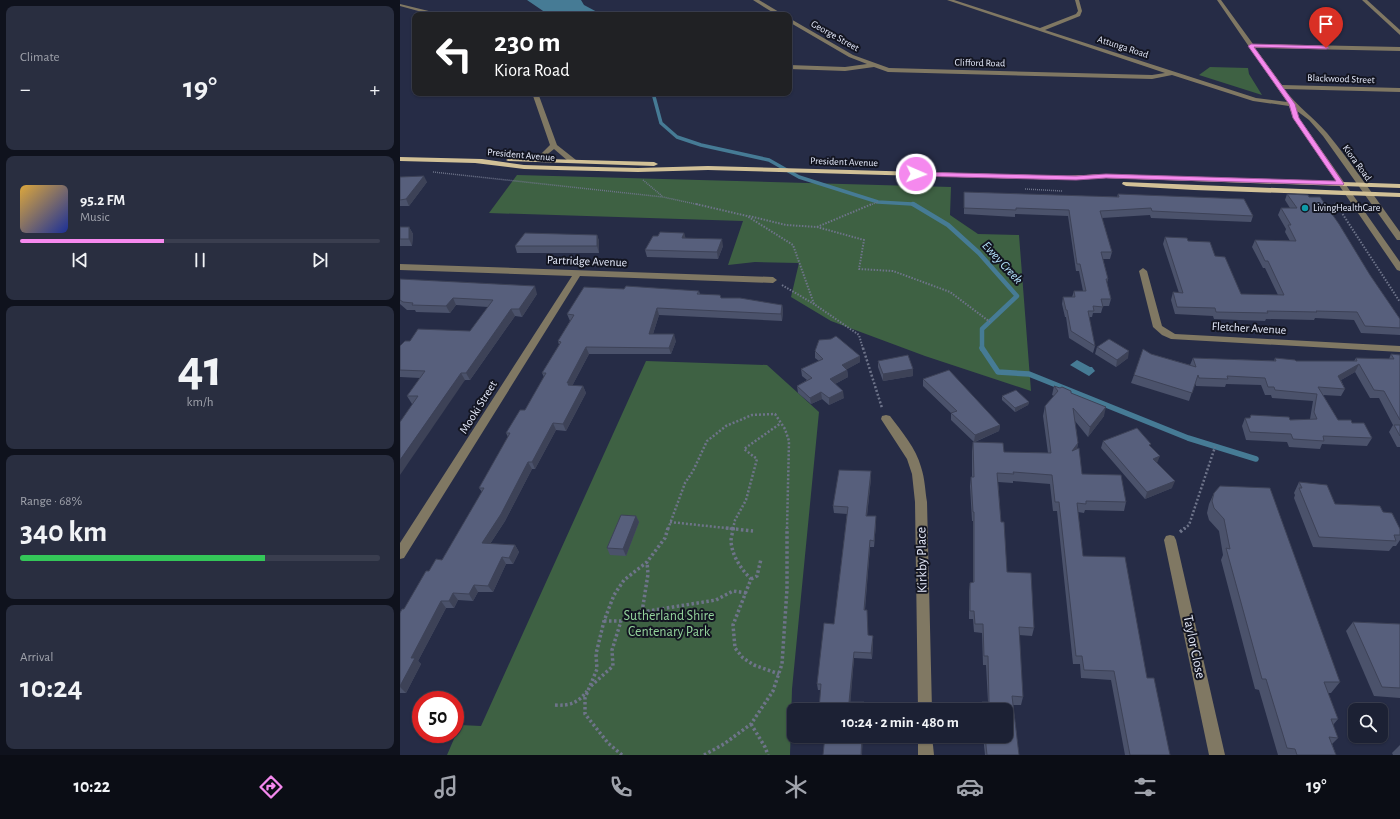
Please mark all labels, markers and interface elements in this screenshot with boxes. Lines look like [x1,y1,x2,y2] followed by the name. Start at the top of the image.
[1309,7.0,1343,48] pin
[1315,13,1337,35] icon: arrive
[809,19,861,54] street label: George Street
[428,28,480,80] icon: left
[494,29,561,57] text: 230 m
[1096,34,1150,60] street label: Attunga Road
[20,51,59,64] text: Climate
[955,58,1005,68] street label: Clifford Road
[494,62,570,80] text: Kiora Road
[183,73,217,103] text: 19°
[1307,73,1376,85] street label: Blackwood Street
[20,78,31,100] text: −
[369,78,380,100] text: +
[1341,143,1373,183] street label: Kiora Road
[487,147,556,163] street label: President Avenue
[895,153,937,195] position arrow
[810,156,879,168] street label: President Avenue
[80,193,125,208] text: 95.2 FM
[1300,203,1310,213] marker: LivingHealthCare
[1313,203,1381,213] place label: LivingHealthCare
[80,211,110,224] text: Music
[979,239,1025,287] water label: Ewey Creek
[69,249,91,271] icon: previous
[189,249,211,271] icon: pause
[309,249,331,271] icon: next
[547,254,627,268] street label: Partridge Avenue
[1211,320,1287,336] street label: Fletcher Avenue
[178,343,222,395] text: 41
[457,378,499,435] street label: Mooki Street
[187,396,213,409] text: km/h
[20,495,82,508] text: Range · 68%
[20,517,107,547] text: 340 km
[914,527,930,593] street label: Kirkby Place
[623,609,715,639] park label: Sutherland Shire Centenary Park
[1180,614,1208,680] street label: Taylor Close
[20,651,53,664] text: Arrival
[20,673,83,703] text: 10:24
[412,691,464,743] speed limit sign: 50
[1348,703,1388,743] map controls
[1348,703,1388,743] button: search
[841,715,959,730] text: 10:24 · 2 min · 480 m
[257,773,285,801] icon: directions
[432,773,460,801] icon: music
[607,773,635,801] icon: phone
[782,773,810,801] icon: climate
[956,773,984,801] icon: car
[1131,773,1159,801] icon: filters
[73,778,110,796] text: 10:22
[1306,778,1326,796] text: 19°

